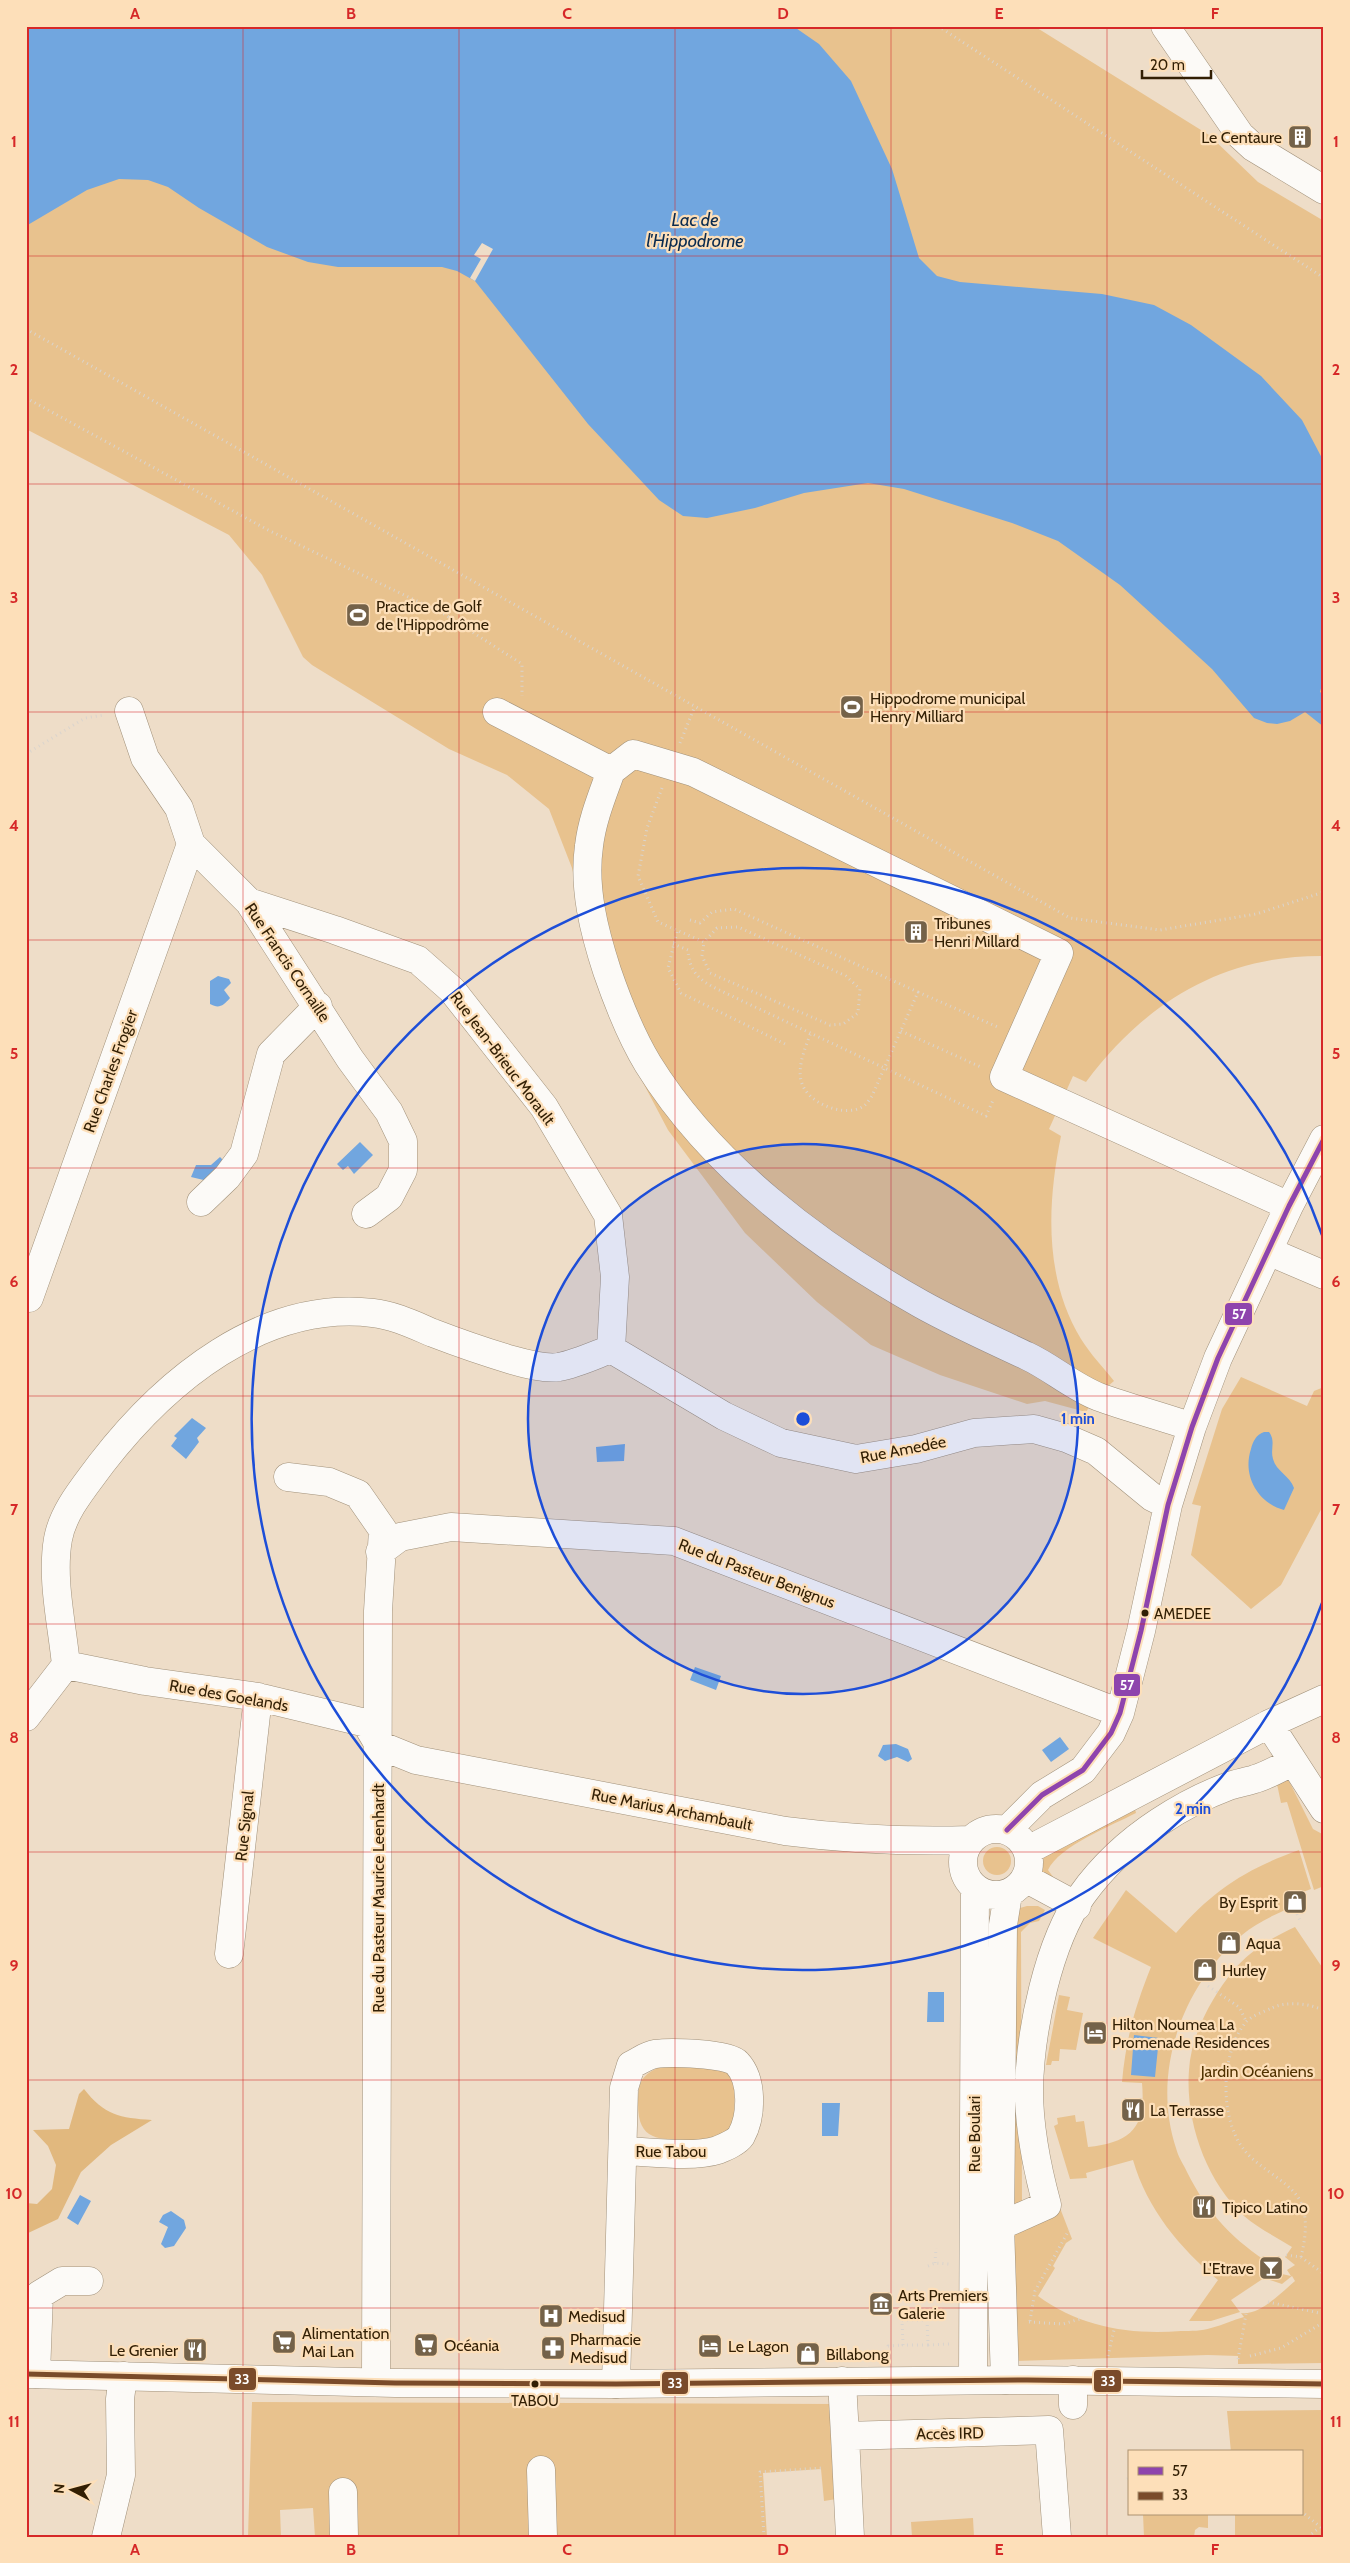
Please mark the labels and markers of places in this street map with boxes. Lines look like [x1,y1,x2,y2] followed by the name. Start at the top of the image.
[1287,124,1313,150] building icon: Le Centaure
[1201,128,1282,147] place label: Le Centaure
[376,597,489,634] place label: Practice de Golf de l'Hippodrôme
[345,602,371,628] sports icon: Practice de Golf de l'Hippodrôme
[870,689,1026,726] place label: Hippodrome municipal Henry Milliard
[839,694,865,720] sports icon: Hippodrome municipal Henry Milliard
[934,914,1019,951] place label: Tribunes Henri Millard
[903,919,929,945] building icon: Tribunes Henri Millard
[794,1410,812,1428] centre of rings
[1154,1605,1211,1623] place label: AMEDEE
[1140,1608,1150,1618] marker: AMEDEE
[1282,1889,1308,1915] shop icon: By Esprit
[1219,1893,1279,1912] place label: By Esprit
[1216,1930,1242,1956] shop icon: Aqua
[1246,1934,1281,1953] place label: Aqua
[1192,1957,1218,1983] shop icon: Hurley
[1222,1961,1266,1980] place label: Hurley
[1112,2015,1270,2052] place label: Hilton Noumea La Promenade Residences
[1082,2020,1108,2046] hotel icon: Hilton Noumea La Promenade Residences
[1120,2097,1146,2123] restaurant icon: La Terrasse
[1150,2101,1224,2120] place label: La Terrasse
[1191,2194,1217,2220] restaurant icon: Tipico Latino
[1222,2198,1308,2217] place label: Tipico Latino
[1258,2255,1284,2281] bar icon: L'Etrave
[1202,2259,1254,2278] place label: L'Etrave
[898,2286,988,2323] place label: Arts Premiers Galerie
[868,2291,894,2317] museum icon: Arts Premiers Galerie
[538,2303,564,2329] hospital icon: Medisud
[568,2307,625,2326] place label: Medisud
[302,2324,389,2361] place label: Alimentation Mai Lan
[271,2329,297,2355] supermarket icon: Alimentation Mai Lan
[570,2330,641,2367] place label: Pharmacie Medisud
[413,2332,439,2358] supermarket icon: Océania
[697,2333,723,2359] hotel icon: Le Lagon
[540,2335,566,2361] pharmacy icon: Pharmacie Medisud
[444,2336,500,2355] place label: Océania
[182,2337,208,2363] restaurant icon: Le Grenier
[728,2337,789,2356] place label: Le Lagon
[109,2341,179,2360] place label: Le Grenier
[795,2341,821,2367] shop icon: Billabong
[826,2345,890,2364] place label: Billabong
[530,2379,540,2389] marker: TABOU
[511,2392,559,2410] place label: TABOU

